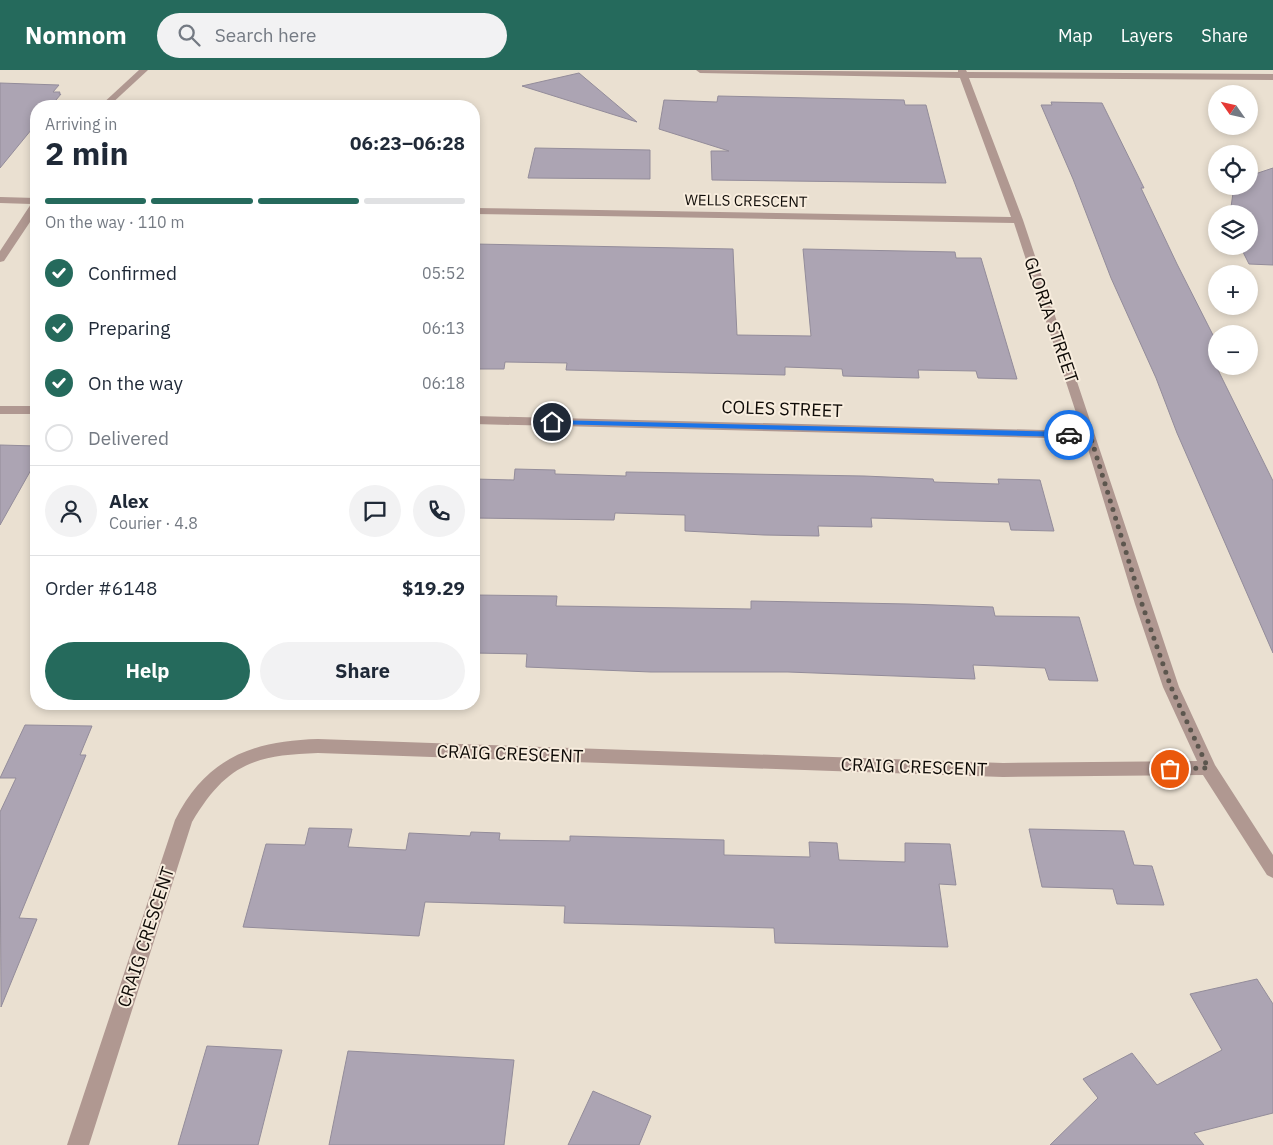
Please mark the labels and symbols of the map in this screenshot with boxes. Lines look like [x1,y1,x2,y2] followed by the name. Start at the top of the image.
[1208,85,1258,135] north arrow
[684,190,808,211] street label: WELLS CRESCENT
[1019,254,1084,386] street label: GLORIA STREET
[721,395,843,422] street label: COLES STREET
[531,401,573,443] pin
[1044,410,1094,460] courier
[436,739,584,768] street label: CRAIG CRESCENT
[1149,748,1191,790] pin
[840,752,988,781] street label: CRAIG CRESCENT
[112,864,179,1010] street label: CRAIG CRESCENT

